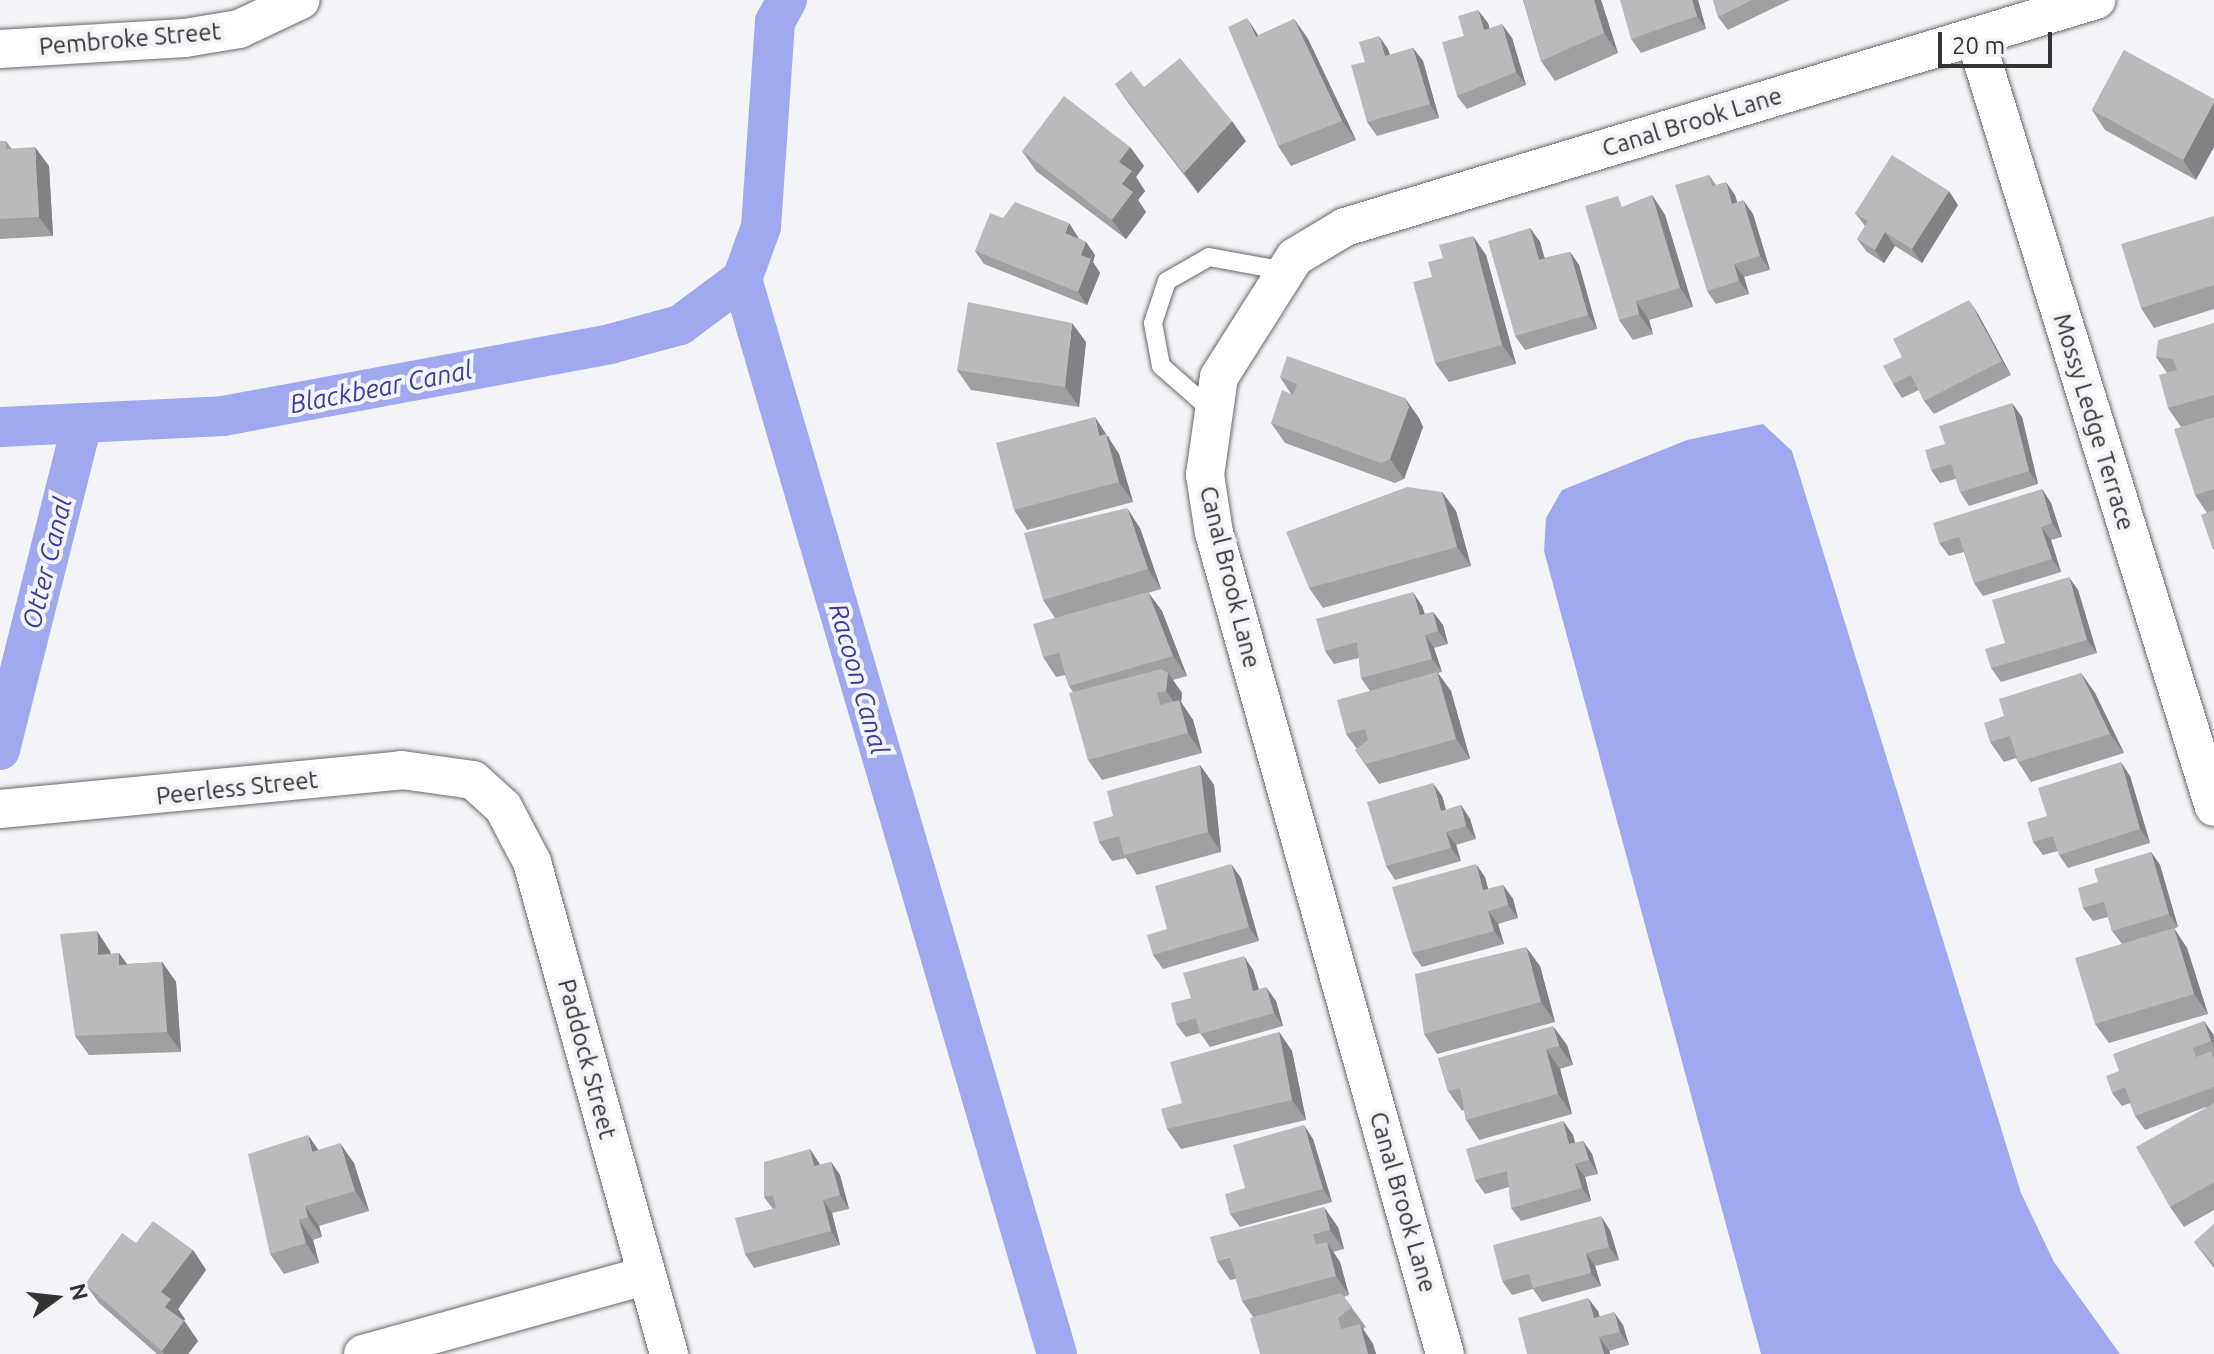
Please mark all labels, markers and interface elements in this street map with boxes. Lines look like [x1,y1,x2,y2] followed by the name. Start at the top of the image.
[1942,16,2056,66] scale bar
[38,17,222,61] street label: Pembroke Street
[1952,32,2005,59] text: 20 m
[1599,81,1785,163] street label: Canal Brook Lane
[2047,310,2141,534] street label: Mossy Ledge Terrace
[287,354,475,420] water label: Blackbear Canal
[1193,483,1267,671] street label: Canal Brook Lane
[16,494,78,632] water label: Otter Canal
[823,600,895,758] water label: Racoon Canal
[155,765,319,811] street label: Peerless Street
[552,976,622,1142] street label: Paddock Street
[1363,1108,1443,1296] street label: Canal Brook Lane
[16,1258,96,1338] north arrow
[65,1280,94,1303] text: N

